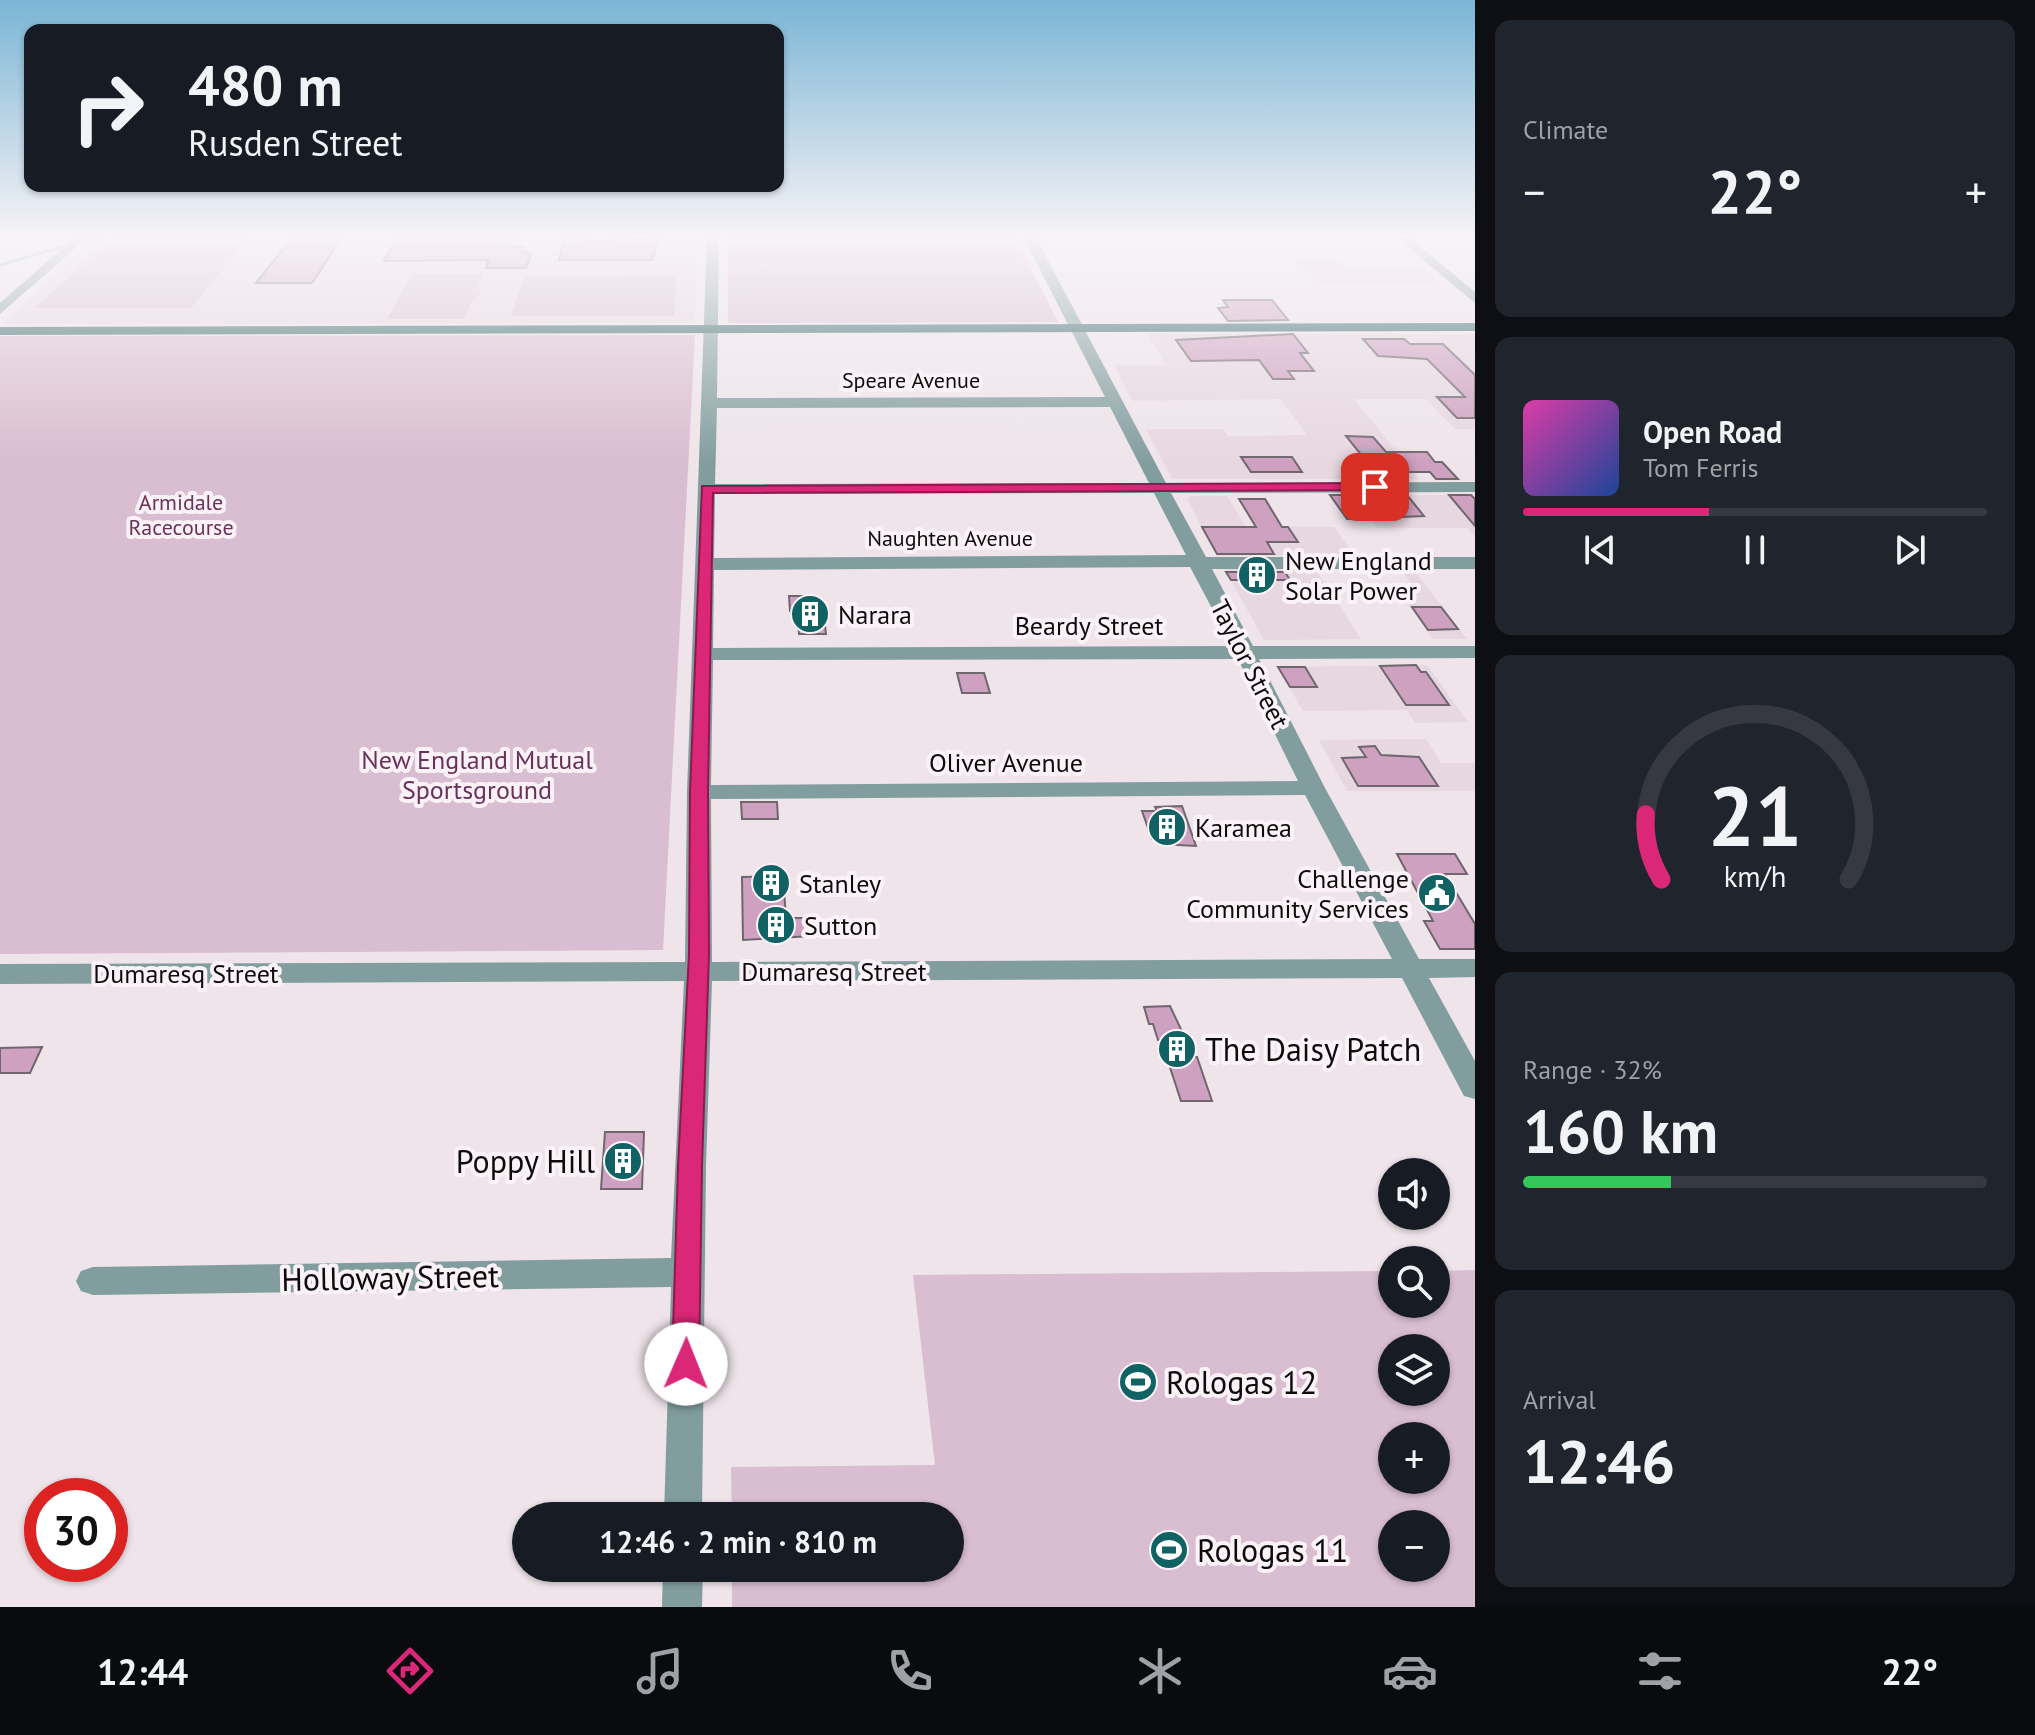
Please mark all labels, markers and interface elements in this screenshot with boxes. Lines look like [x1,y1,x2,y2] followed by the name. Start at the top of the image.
[188,49,343,121] text: 480 m
[56,56,160,160] icon: right
[1523,113,1608,146] text: Climate
[188,119,403,166] text: Rusden Street
[1708,152,1802,230] text: 22°
[1523,163,1545,220] text: −
[1965,163,1987,220] text: +
[842,366,980,394] street label: Speare Avenue
[1643,412,1782,451] text: Open Road
[1643,451,1758,484] text: Tom Ferris
[1341,453,1409,521] pin
[1353,465,1397,509] icon: arrive
[128,488,234,541] park label: Armidale Racecourse
[867,524,1033,552] street label: Naughten Avenue
[1578,528,1622,572] icon: previous
[1733,528,1777,572] icon: pause
[1888,528,1932,572] icon: next
[1285,544,1432,607] place label: New England Solar Power
[1236,554,1278,596] building icon: New England Solar Power
[789,593,831,635] building icon: Narara
[1203,594,1297,734] street label: Taylor Street
[838,598,912,631] place label: Narara
[1015,609,1164,642] street label: Beardy Street
[361,743,593,806] park label: New England Mutual Sportsground
[929,746,1083,779] street label: Oliver Avenue
[1708,760,1802,868] text: 21
[1146,806,1188,848] building icon: Karamea
[1195,811,1292,844] place label: Karamea
[1724,858,1786,895] text: km/h
[750,862,792,904] building icon: Stanley
[1186,862,1409,925] place label: Challenge Community Services
[799,867,881,900] place label: Stanley
[1416,872,1458,914] public building icon: Challenge Community Services
[755,904,797,946] building icon: Sutton
[804,909,877,942] place label: Sutton
[741,955,927,988] street label: Dumaresq Street
[93,957,279,990] street label: Dumaresq Street
[1156,1028,1198,1070] building icon: The Daisy Patch
[1205,1028,1421,1070] place label: The Daisy Patch
[1523,1053,1662,1086] text: Range · 32%
[1523,1092,1718,1170] text: 160 km
[456,1140,596,1182] place label: Poppy Hill
[602,1140,644,1182] building icon: Poppy Hill
[1378,1158,1450,1582] map controls
[1378,1158,1450,1230] button: sound
[1378,1246,1450,1318] button: search
[281,1254,499,1300] street label: Holloway Street
[644,1322,728,1406] position arrow
[1378,1334,1450,1406] button: layers
[1117,1361,1159,1403] sports icon: Rologas 12
[1166,1361,1317,1403] place label: Rologas 12
[1523,1383,1596,1416] text: Arrival
[1378,1422,1450,1494] button: +
[1523,1422,1675,1500] text: 12:46
[24,1478,128,1582] speed limit sign: 30
[1378,1510,1450,1582] button: −
[599,1522,877,1561] text: 12:46 · 2 min · 810 m
[1148,1529,1190,1571] sports icon: Rologas 11
[1197,1529,1348,1571] place label: Rologas 11
[382,1643,438,1699] icon: directions
[632,1643,688,1699] icon: music
[882,1643,938,1699] icon: phone
[1132,1643,1188,1699] icon: climate
[1382,1643,1438,1699] icon: car
[1632,1643,1688,1699] icon: filters
[97,1648,188,1695] text: 12:44
[1881,1648,1938,1695] text: 22°

